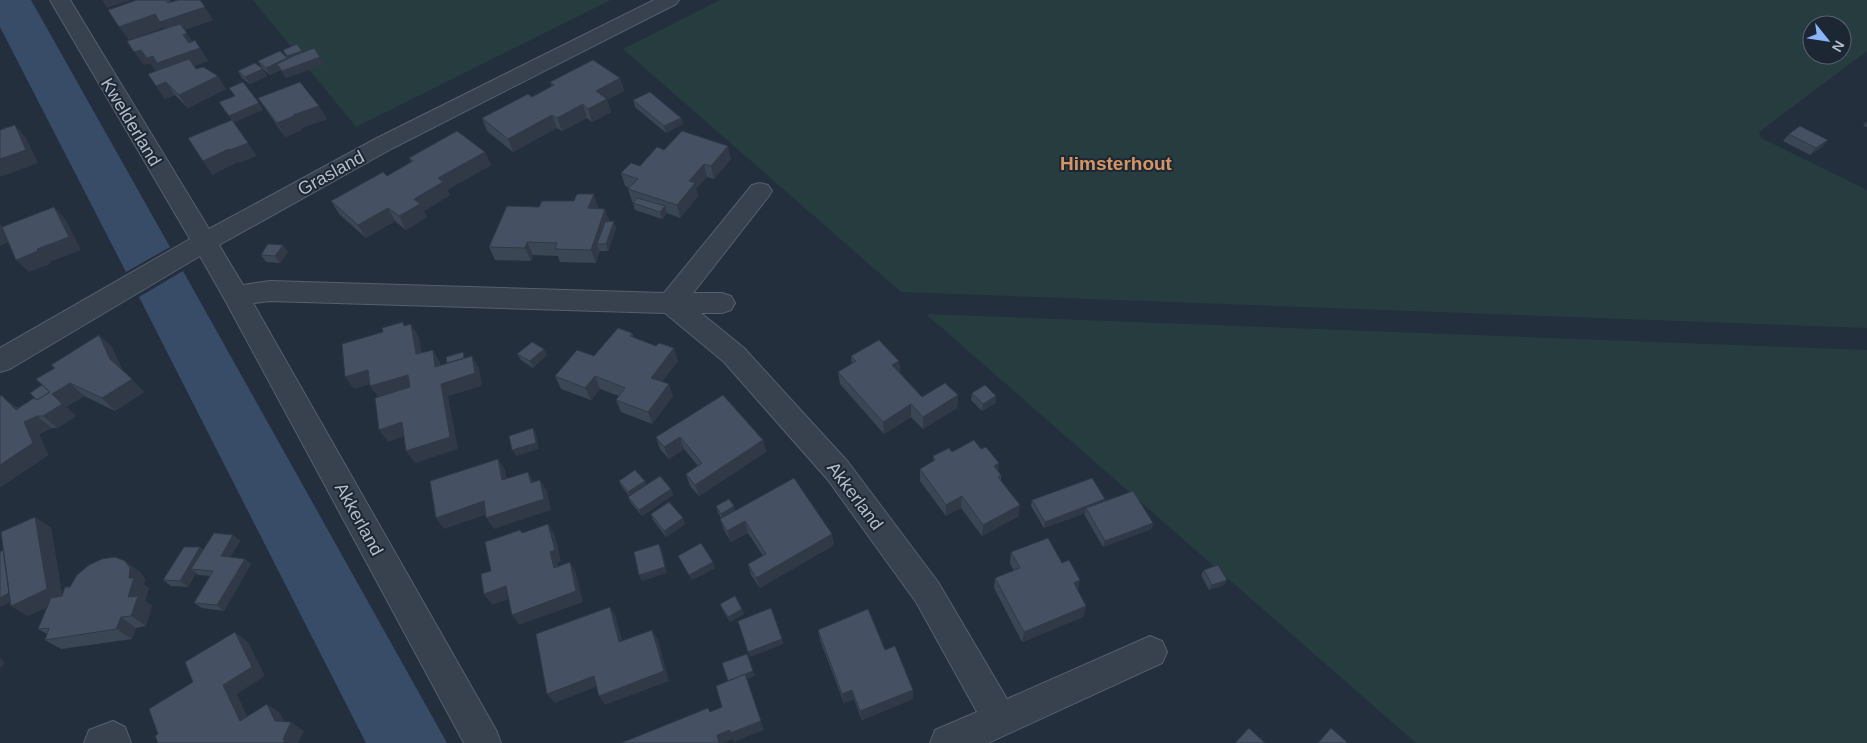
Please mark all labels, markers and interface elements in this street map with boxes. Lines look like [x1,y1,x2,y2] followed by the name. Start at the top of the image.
[1802,15,1852,65] north arrow
[1829,38,1848,55] text: N
[97,74,165,170] street label: Kwelderland
[294,147,368,199] street label: Grasland
[1060,153,1173,174] district label: Himsterhout
[823,458,887,534] street label: Akkerland
[331,479,387,559] street label: Akkerland

